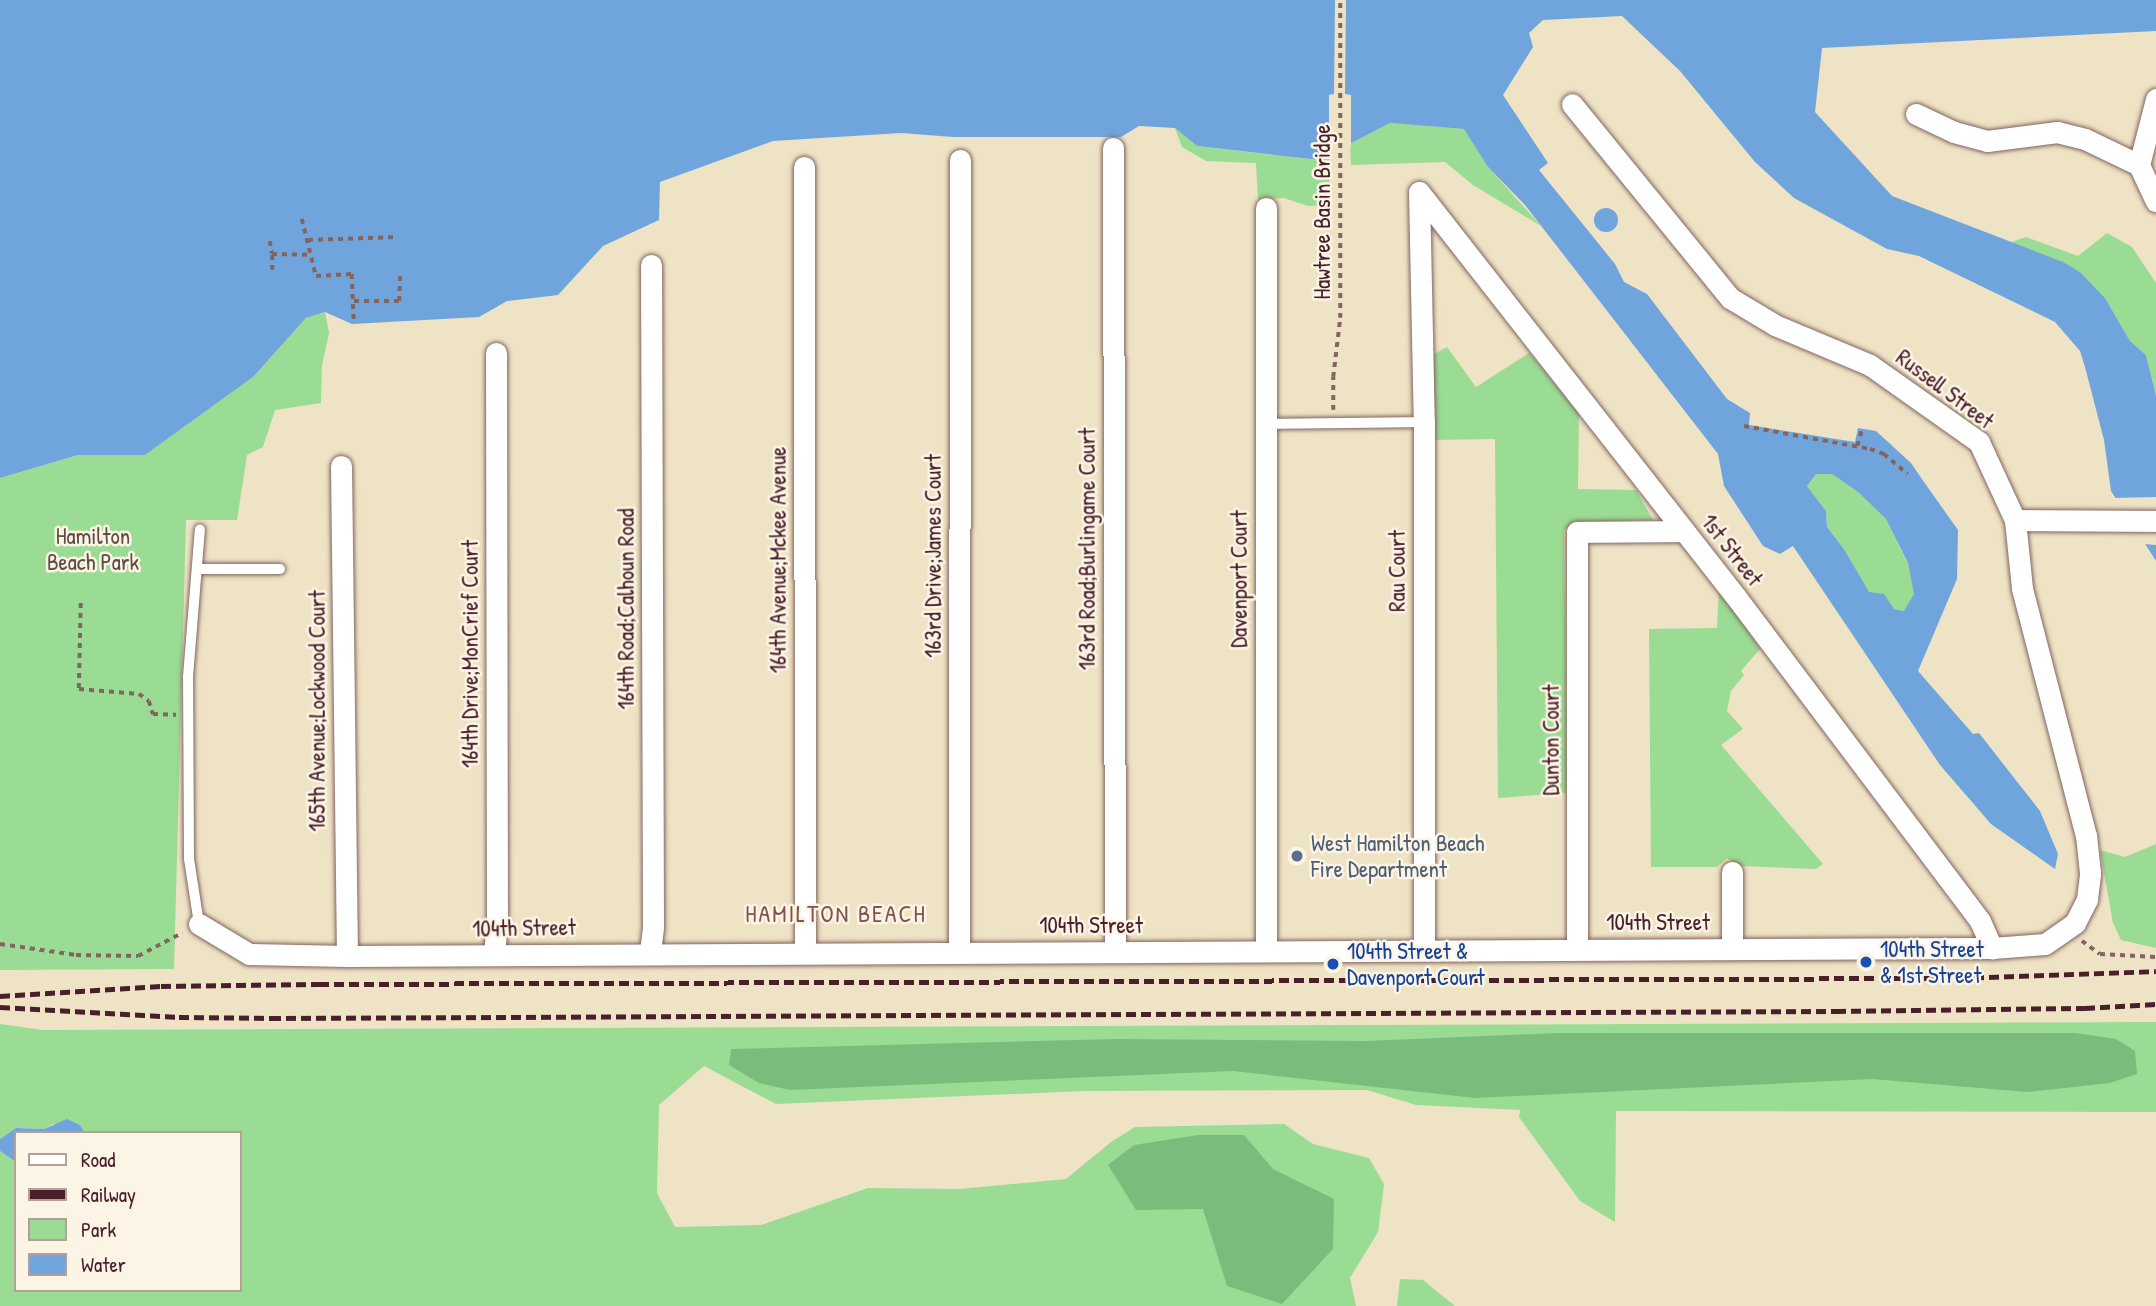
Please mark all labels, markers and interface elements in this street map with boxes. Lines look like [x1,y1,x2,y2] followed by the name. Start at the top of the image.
[1308,124,1336,300] street label: Hawtree Basin Bridge
[1891,343,1999,435] street label: Russell Street
[1073,428,1101,670] street label: 163rd Road;Burlingame Court
[764,447,792,673] street label: 164th Avenue;Mckee Avenue
[919,454,947,658] street label: 163rd Drive;James Court
[612,508,640,710] street label: 164th Road;Calhoun Road
[1695,508,1769,592] street label: 1st Street
[1225,510,1253,648] street label: Davenport Court
[47,522,139,576] park label: Hamilton Beach Park
[1383,530,1411,612] street label: Rau Court
[456,540,484,768] street label: 164th Drive;MonCrief Court
[303,590,331,832] street label: 165th Avenue;Lockwood Court
[1537,684,1565,796] street label: Dunton Court
[1311,829,1484,883] place label: West Hamilton Beach Fire Department
[1289,848,1305,864] marker: West Hamilton Beach Fire Department
[747,900,925,928] district label: HAMILTON BEACH
[1606,908,1710,936] street label: 104th Street
[1039,911,1143,939] street label: 104th Street
[472,913,576,943] street label: 104th Street
[1880,935,1984,989] place label: 104th Street & 1st Street
[1347,937,1485,991] place label: 104th Street & Davenport Court
[1858,954,1874,970] marker: 104th Street & 1st Street
[1325,956,1341,972] marker: 104th Street & Davenport Court
[14,1131,242,1292] legend
[81,1145,115,1174] text: Road
[81,1180,136,1209] text: Railway
[81,1215,116,1244] text: Park
[81,1250,126,1279] text: Water

